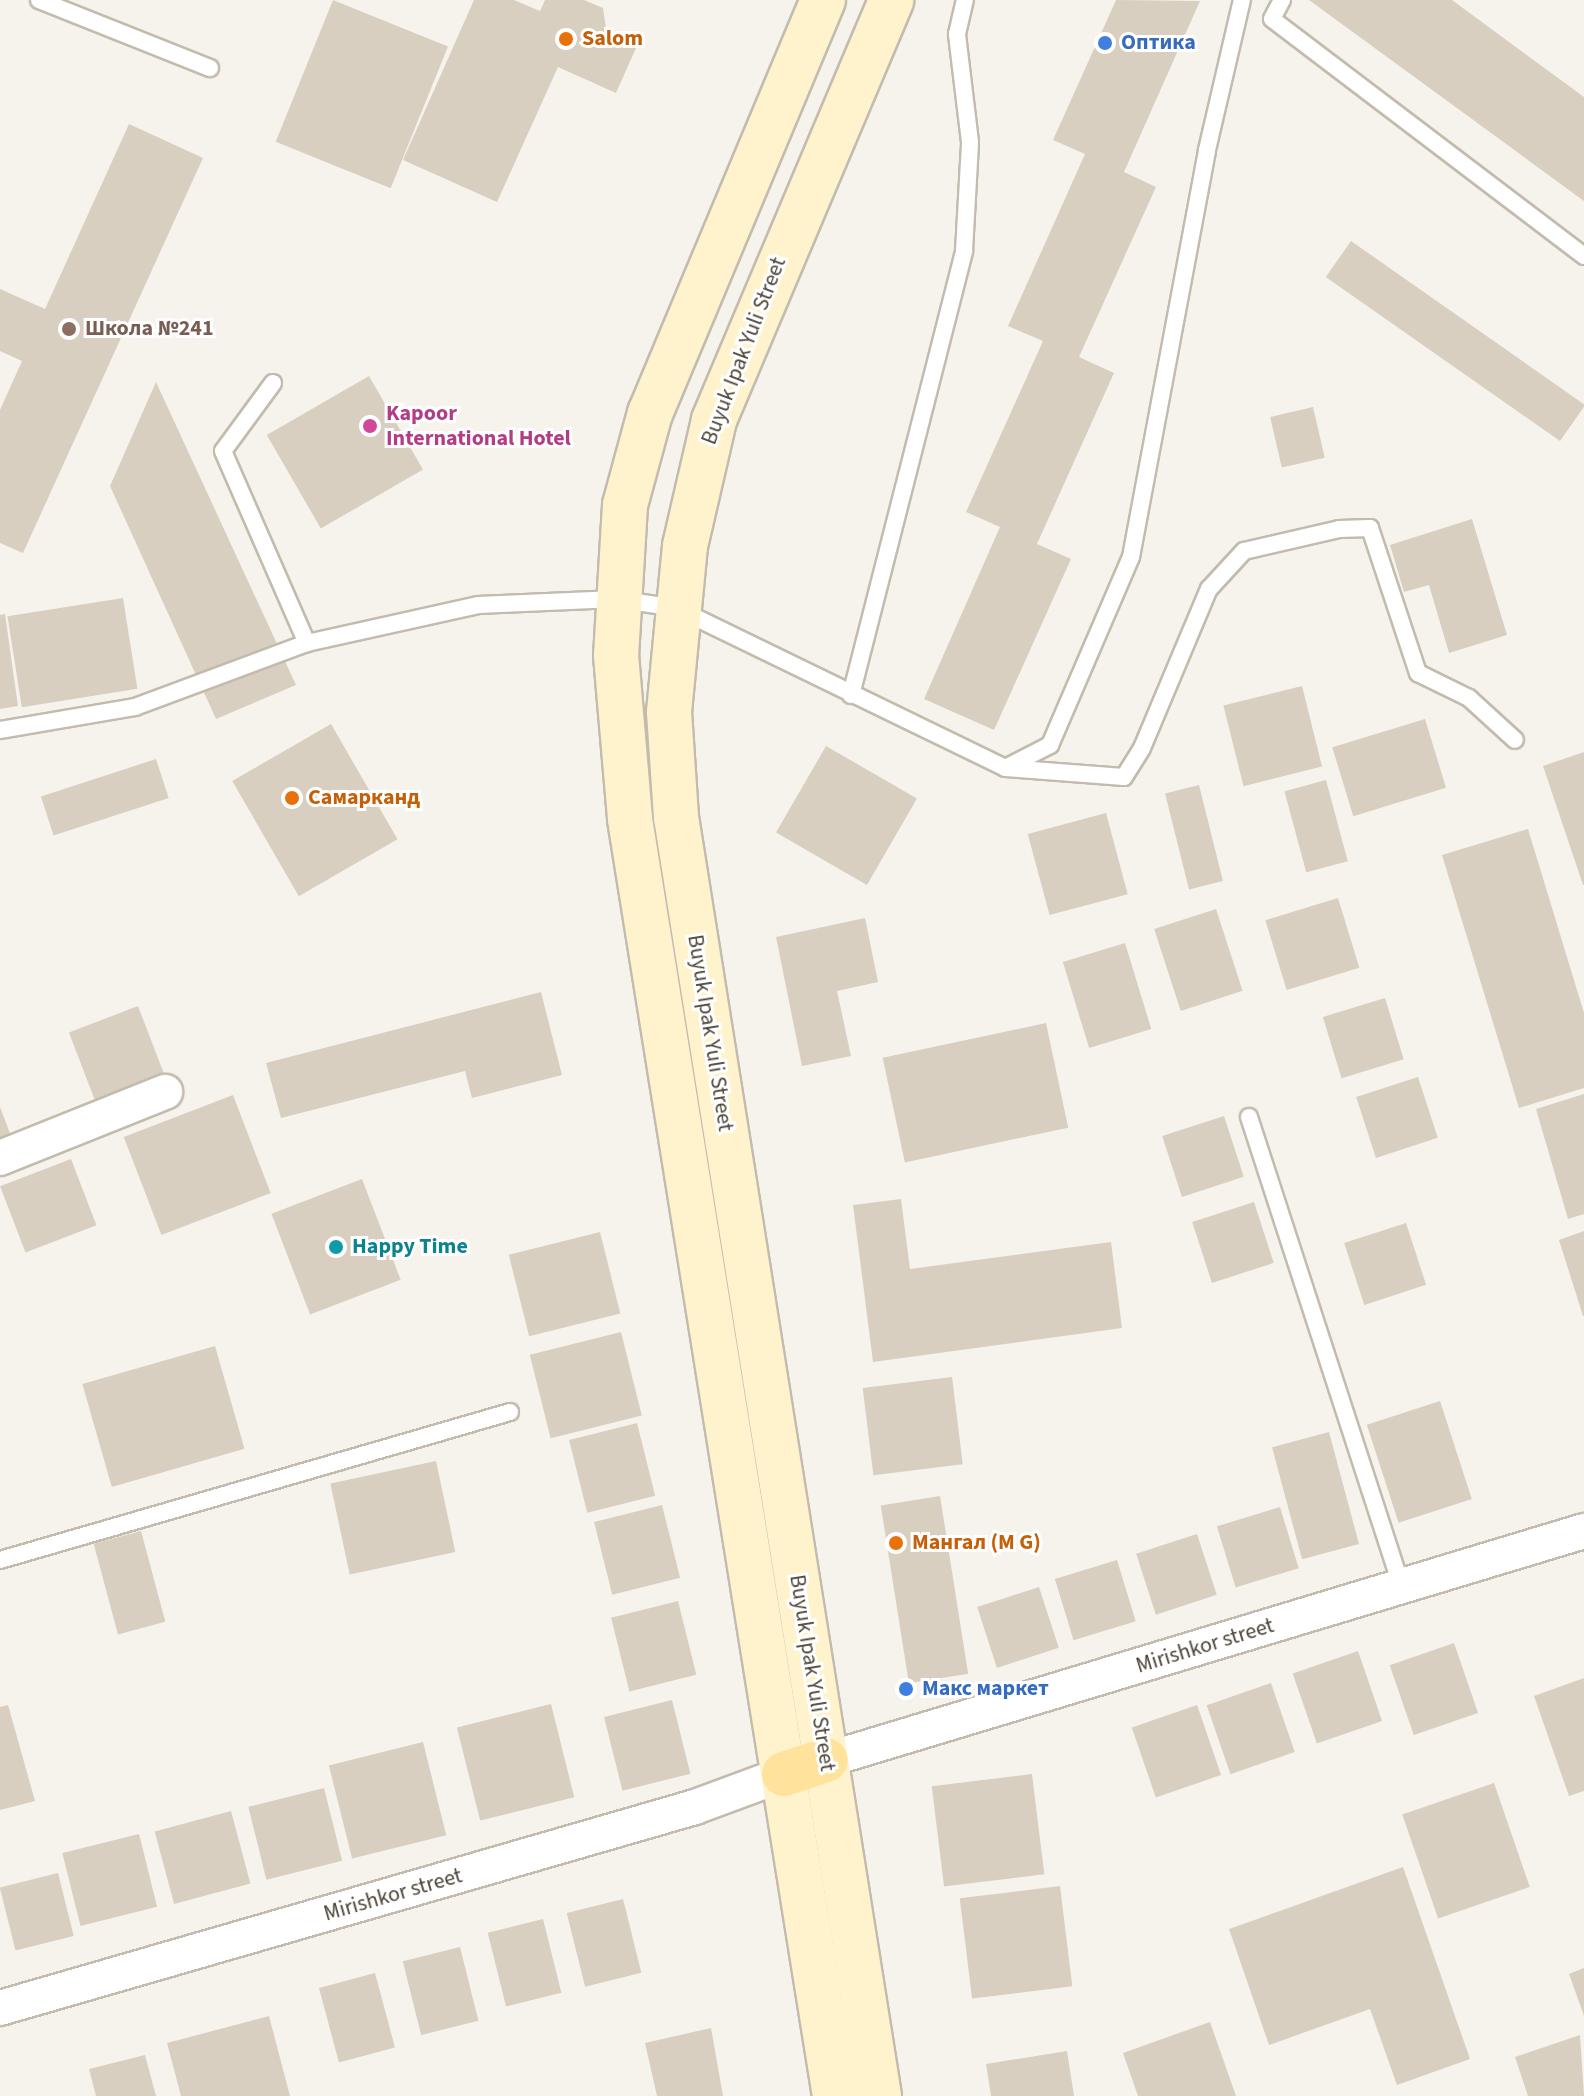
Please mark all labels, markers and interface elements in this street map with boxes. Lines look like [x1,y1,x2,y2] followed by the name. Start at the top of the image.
[582,26,643,52] place label: Salom
[557,30,575,48] marker: Salom
[1121,30,1196,56] place label: Оптика
[1096,34,1114,52] marker: Оптика
[696,253,792,449] street label: Buyuk Ipak Yuli Street
[85,316,214,342] place label: Школа №241
[60,320,78,338] marker: Школа №241
[386,400,571,452] place label: Kapoor International Hotel
[361,417,379,435] marker: Kapoor International Hotel
[308,785,420,811] place label: Самарканд
[283,789,301,807] marker: Самарканд
[681,933,739,1133] street label: Buyuk Ipak Yuli Street
[352,1234,468,1260] place label: Happy Time
[327,1238,345,1256] marker: Happy Time
[912,1530,1041,1556] place label: Мангал (M G)
[887,1534,905,1552] marker: Мангал (M G)
[783,1573,841,1773] street label: Buyuk Ipak Yuli Street
[1133,1613,1277,1679] street label: Mirishkor street
[922,1676,1049,1702] place label: Макс маркет
[897,1680,915,1698] marker: Макс маркет
[321,1863,465,1927] street label: Mirishkor street

